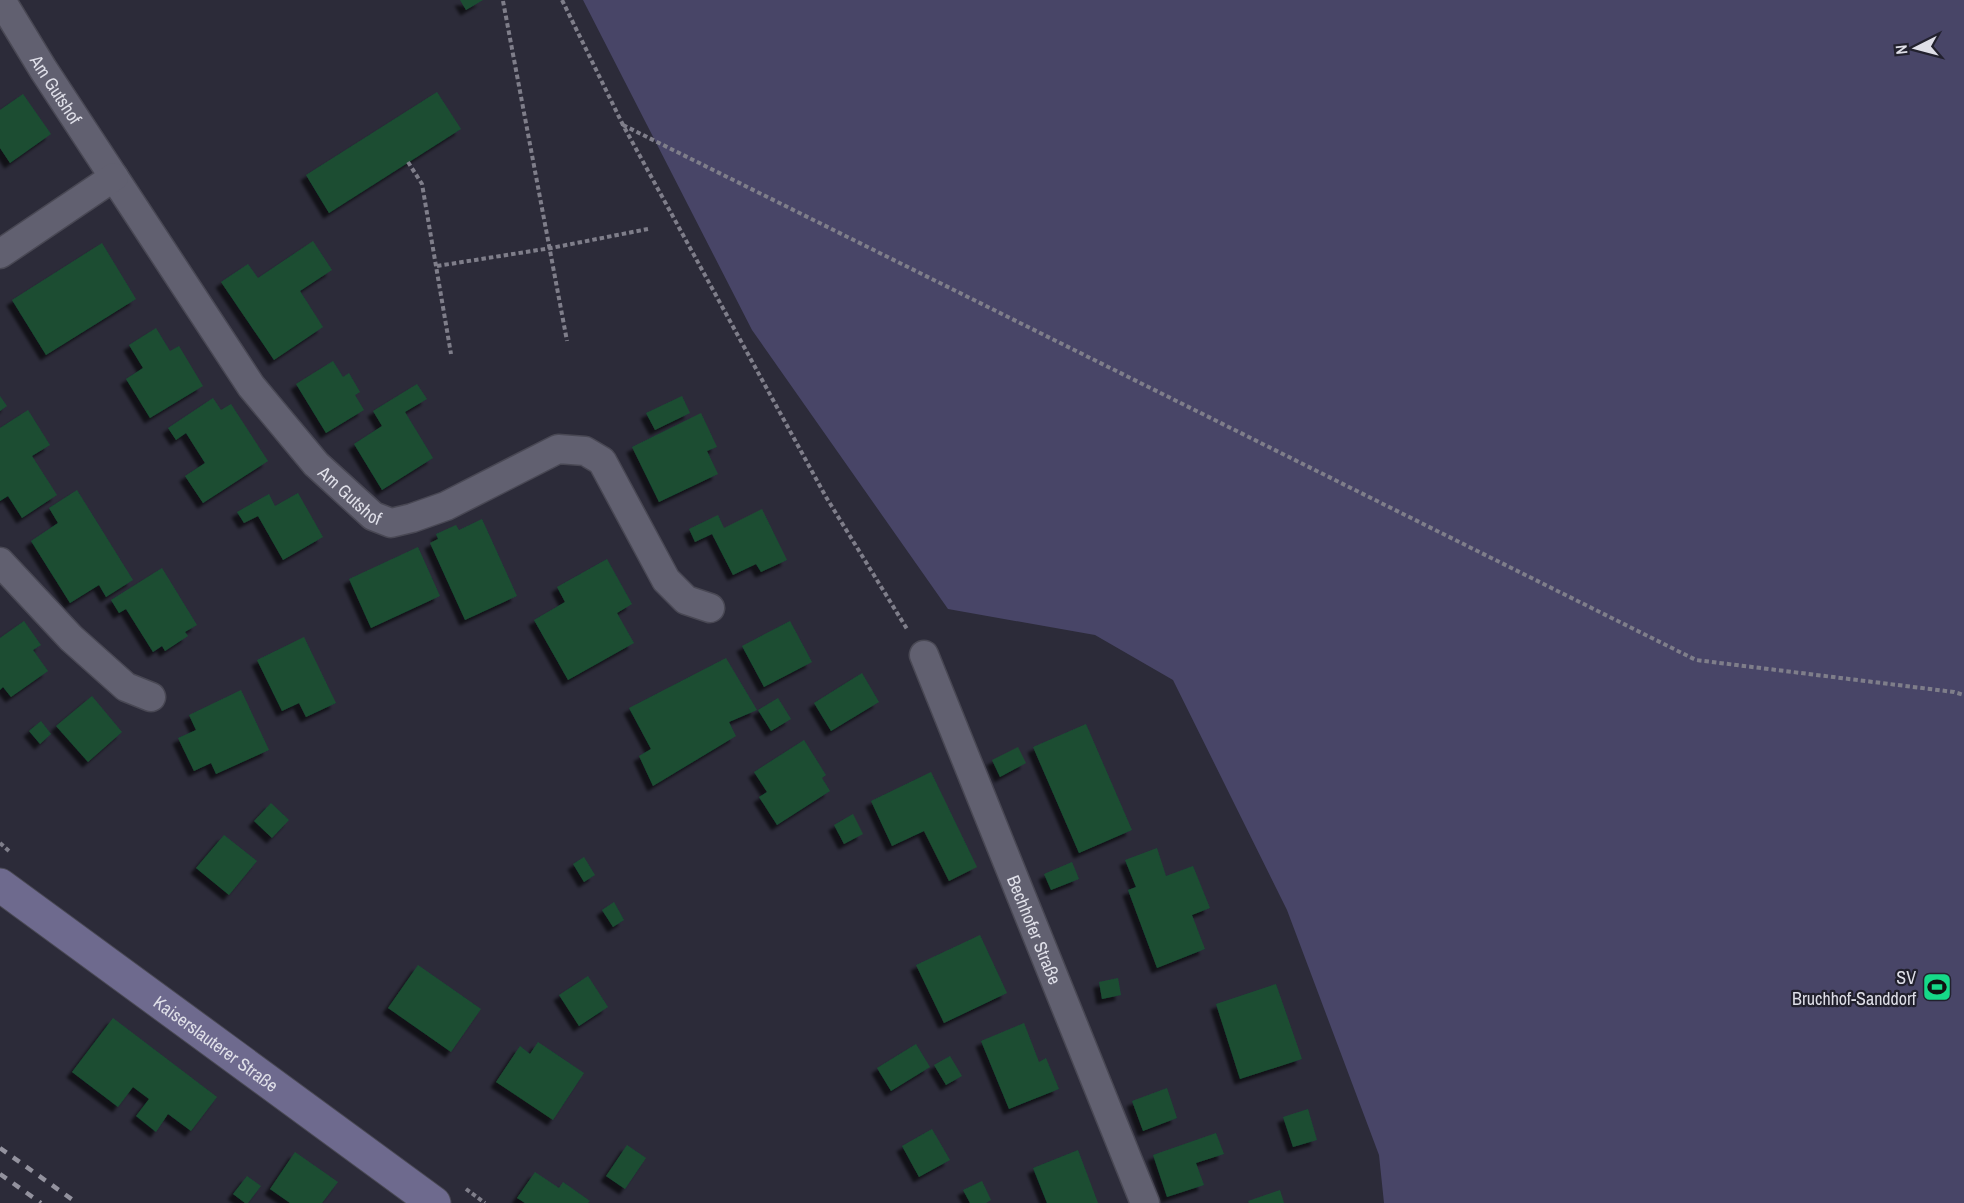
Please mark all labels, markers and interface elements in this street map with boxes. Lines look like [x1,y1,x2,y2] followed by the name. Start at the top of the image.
[1886,18,1946,78] north arrow
[1890,44,1913,55] text: N
[24,49,89,129] street label: Am Gutshof
[312,459,386,531] street label: Am Gutshof
[1001,871,1068,988] street label: Bechhofer Straße
[1792,965,1917,1011] place label: SV Bruchhof-Sanddorf
[1921,971,1953,1003] sports icon: SV Bruchhof-Sanddorf
[149,989,284,1097] street label: Kaiserslauterer Straße

